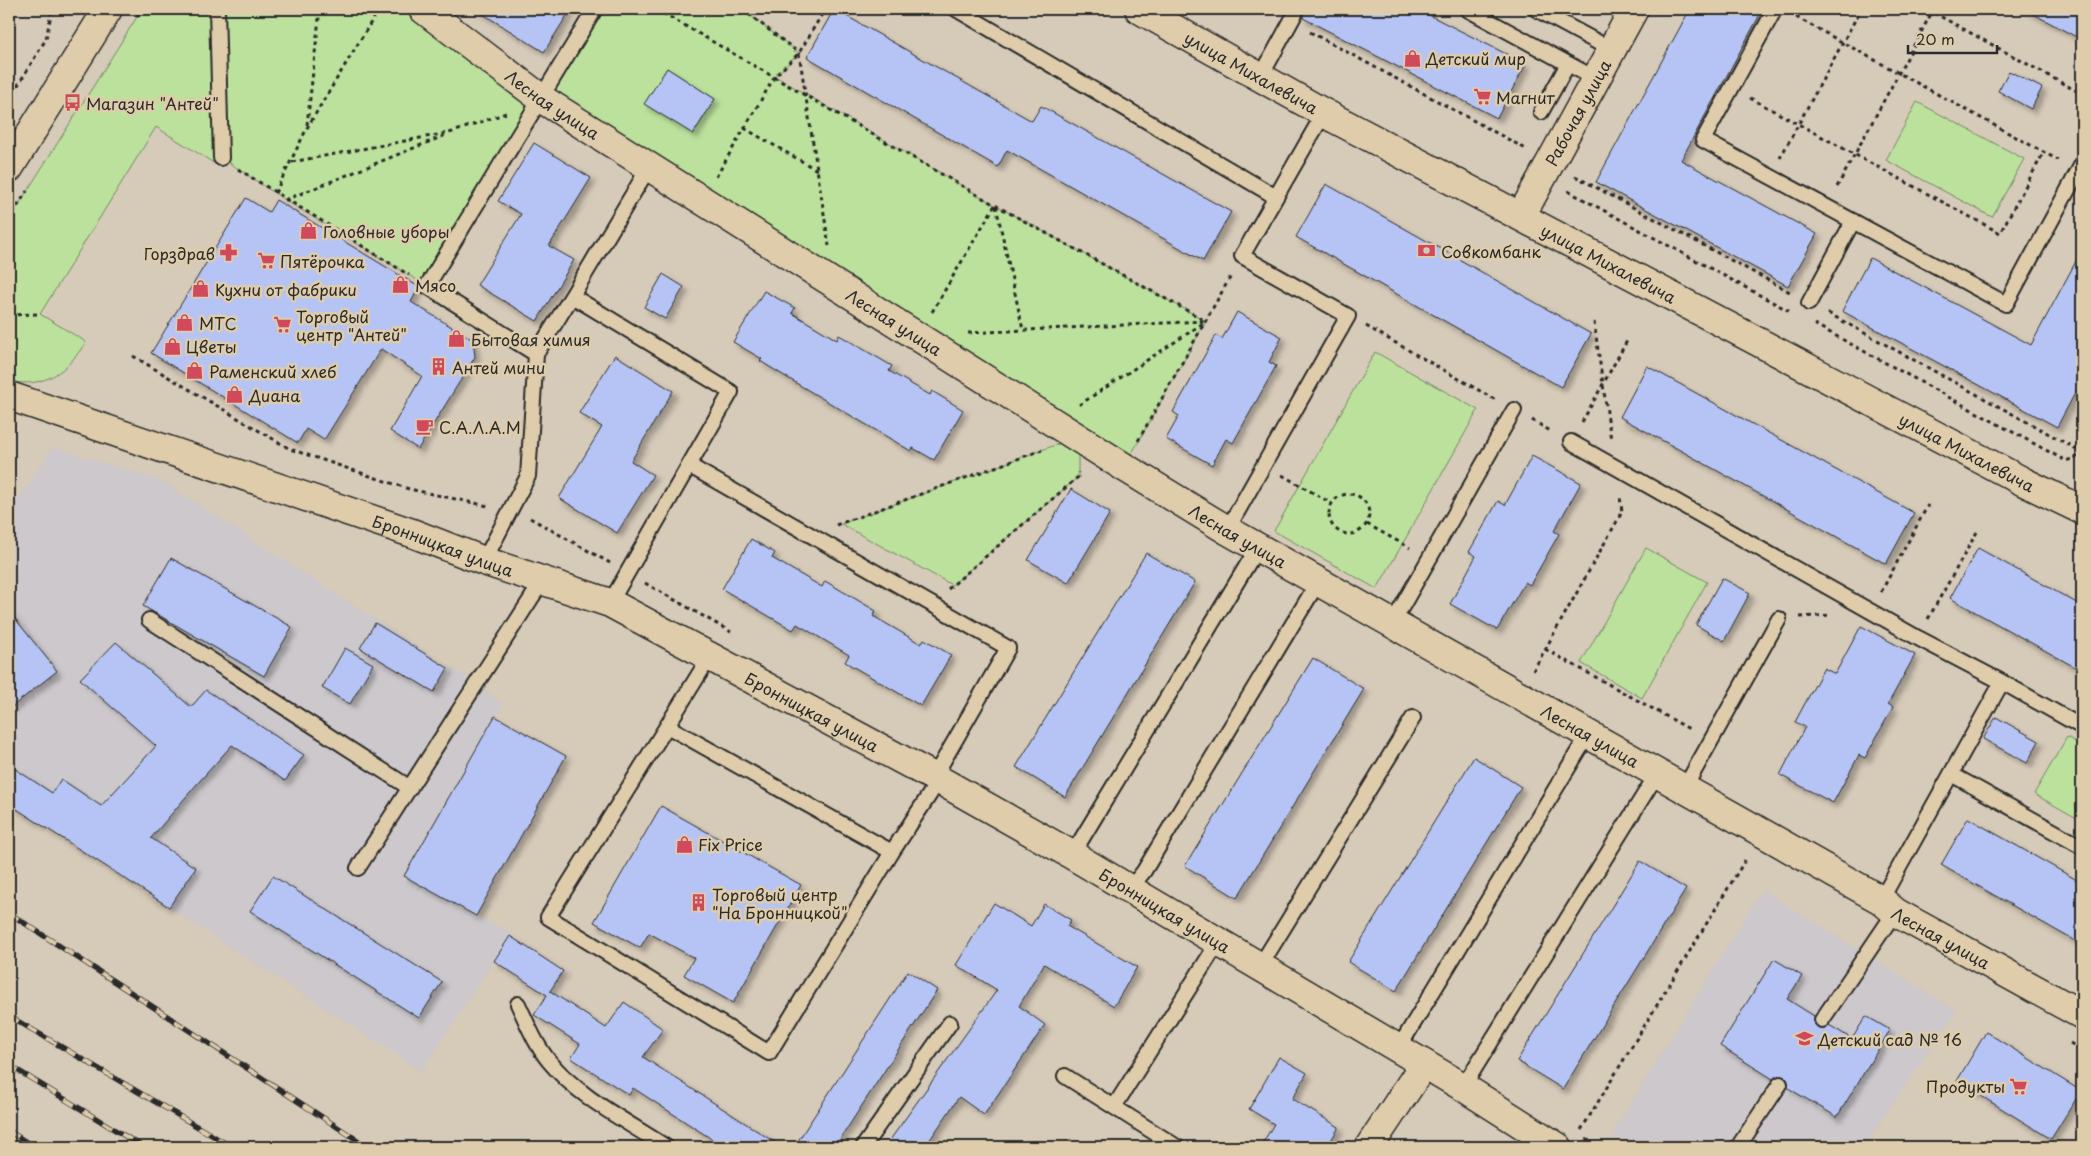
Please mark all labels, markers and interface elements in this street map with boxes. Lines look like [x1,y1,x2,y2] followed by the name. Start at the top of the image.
[1908,22,1997,54] scale bar
[1180,25,1323,119] street label: улица Михалевича
[1916,27,1955,50] text: 20 m
[1425,46,1526,70] place label: Детский мир
[1402,48,1422,68] shop icon: Детский мир
[1539,55,1616,170] street label: Рабочая улица
[501,64,604,145] street label: Лесная улица
[1496,85,1556,109] place label: Магнит
[1472,87,1492,107] supermarket icon: Магнит
[86,91,219,115] place label: Магазин "Антей"
[62,93,82,113] bus stop icon: Магазин "Антей"
[1537,218,1680,309] street label: улица Михалевича
[323,219,450,243] place label: Головные уборы
[299,221,319,241] shop icon: Головные уборы
[1441,239,1541,263] place label: Совкомбанк
[144,241,215,265] place label: Горздрав
[1417,241,1437,261] bank icon: Совкомбанк
[219,243,239,263] pharmacy icon: Горздрав
[280,249,365,273] place label: Пятёрочка
[256,251,276,271] supermarket icon: Пятёрочка
[415,273,456,297] place label: Мясо
[391,275,411,295] shop icon: Мясо
[215,277,357,301] place label: Кухни от фабрики
[191,279,211,299] shop icon: Кухни от фабрики
[842,283,947,361] street label: Лесная улица
[296,304,407,346] place label: Торговый центр "Антей"
[199,311,237,335] place label: МТС
[175,313,195,333] shop icon: МТС
[272,315,292,335] supermarket icon: Торговый центр "Антей"
[471,327,591,351] place label: Бытовая химия
[447,329,467,349] shop icon: Бытовая химия
[186,334,237,358] place label: Цветы
[162,336,182,356] shop icon: Цветы
[452,355,545,379] place label: Антей мини
[428,357,448,377] building icon: Антей мини
[209,359,337,383] place label: Раменский хлеб
[185,361,205,381] shop icon: Раменский хлеб
[248,383,300,407] place label: Диана
[225,385,245,405] shop icon: Диана
[1895,406,2039,497] street label: улица Михалевича
[439,415,521,439] place label: С.А.Л.А.М
[415,417,435,437] cafe icon: С.А.Л.А.М
[1185,498,1291,573] street label: Лесная улица
[370,509,516,582] street label: Бронницкая улица
[741,666,883,757] street label: Бронницкая улица
[1537,698,1644,773] street label: Лесная улица
[698,832,763,856] place label: Fix Price
[674,834,694,854] shop icon: Fix Price
[1095,862,1235,958] street label: Бронницкая улица
[712,882,848,924] place label: Торговый центр "На Бронницкой"
[688,893,708,913] building icon: Торговый центр "На Бронницкой"
[1888,901,1995,974] street label: Лесная улица
[1817,1027,1962,1051] place label: Детский сад № 16
[1794,1029,1814,1049] school or university icon: Детский сад № 16
[1926,1074,2005,1098] place label: Продукты
[2009,1076,2029,1096] supermarket icon: Продукты

